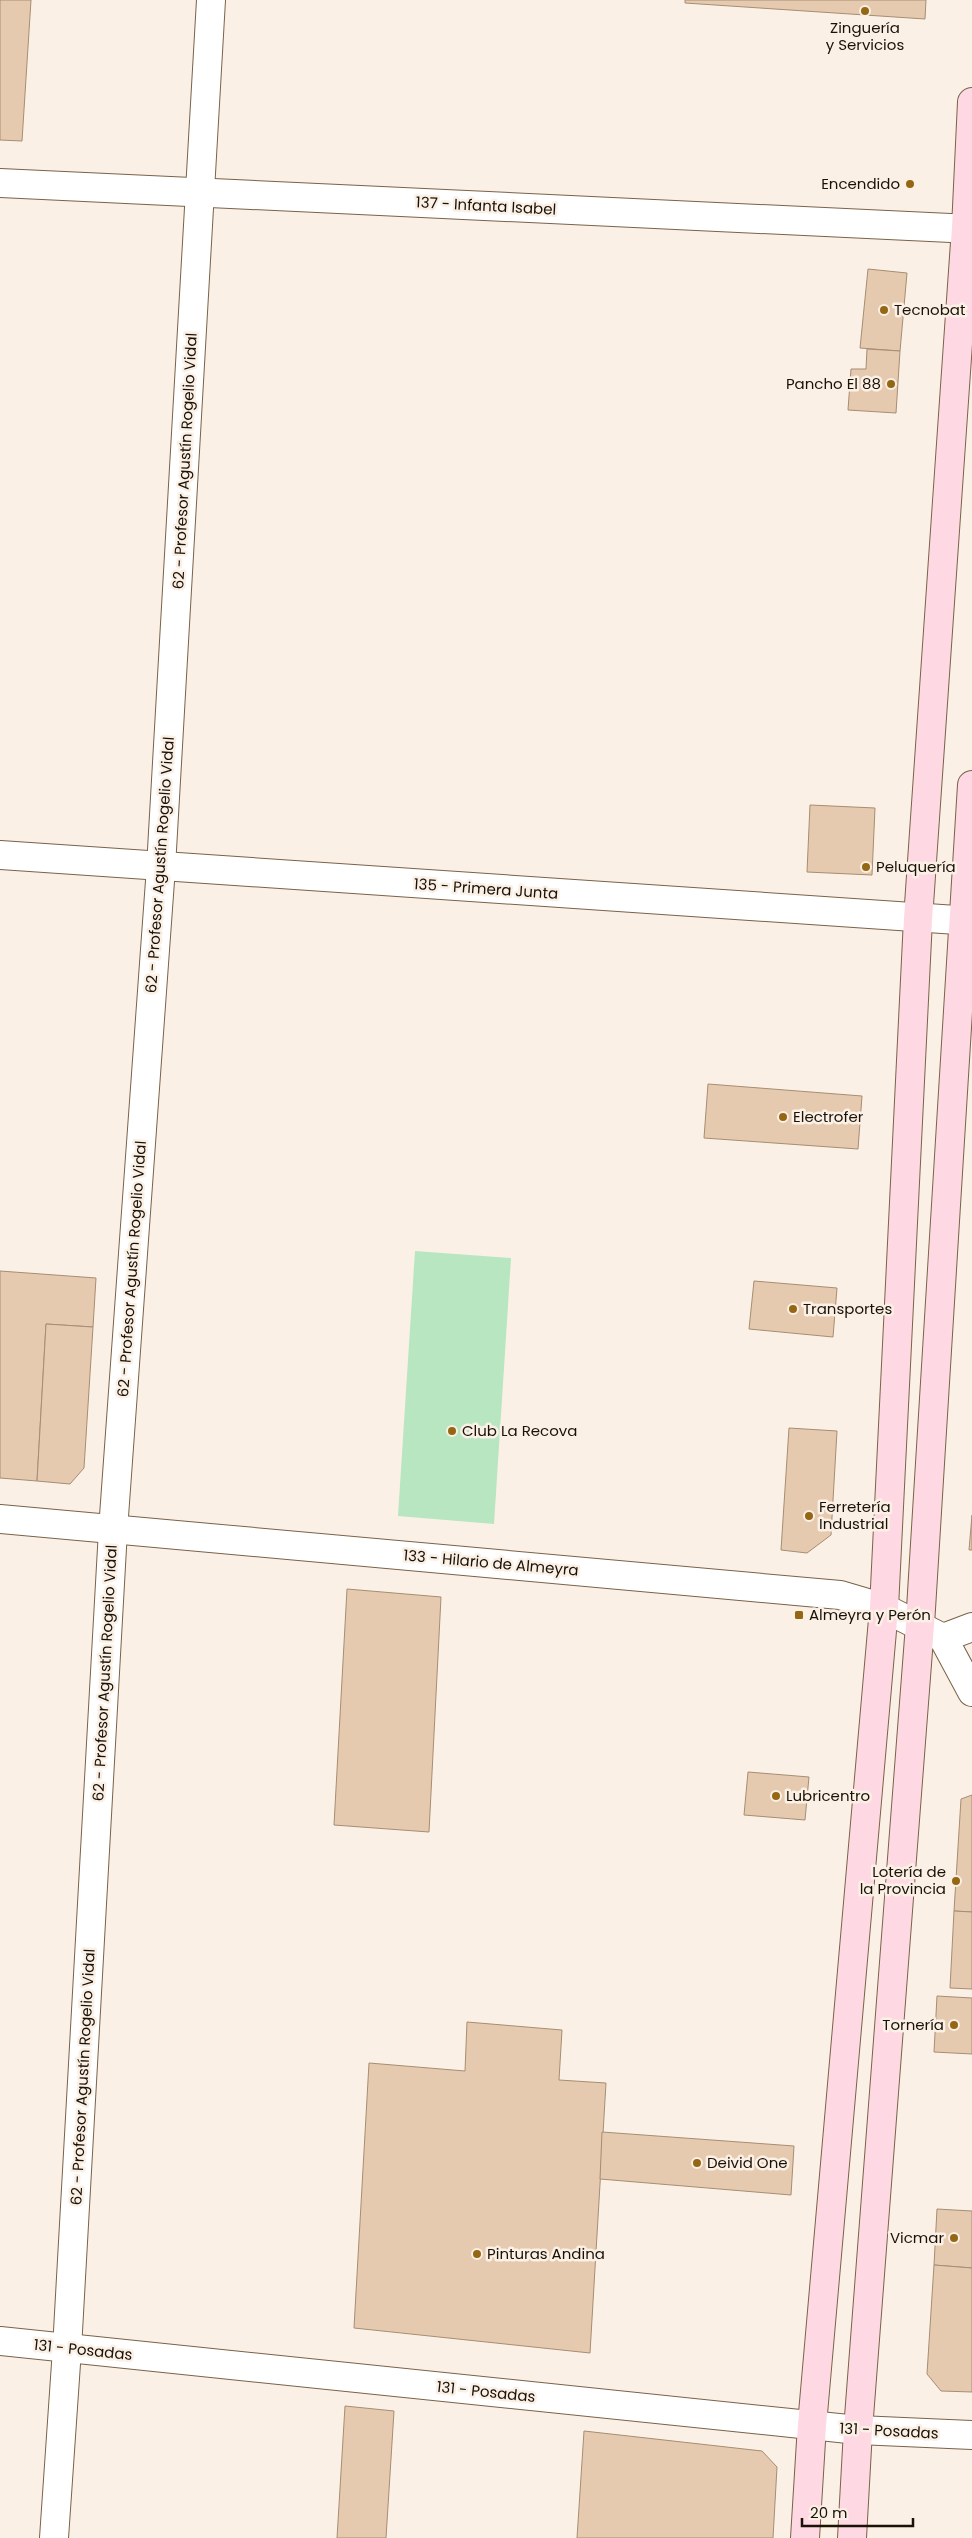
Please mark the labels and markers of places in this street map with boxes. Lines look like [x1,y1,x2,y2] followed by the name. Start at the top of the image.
[859,5,871,17] marker: Zinguería y Servicios
[826,17,904,55] place label: Zinguería y Servicios
[821,173,900,194] place label: Encendido
[904,178,916,190] marker: Encendido
[894,299,965,320] place label: Tecnobat
[878,304,890,316] marker: Tecnobat
[786,373,881,394] place label: Pancho El 88
[885,378,897,390] marker: Pancho El 88
[876,856,956,877] place label: Peluquería
[860,861,872,873] marker: Peluquería
[793,1106,864,1127] place label: Electrofer
[777,1111,789,1123] marker: Electrofer
[803,1298,892,1319] place label: Transportes
[787,1303,799,1315] marker: Transportes
[462,1420,577,1441] place label: Club La Recova
[446,1425,458,1437] marker: Club La Recova
[819,1496,891,1534] place label: Ferretería Industrial
[803,1510,815,1522] marker: Ferretería Industrial
[809,1604,931,1625] place label: Almeyra y Perón
[793,1609,805,1621] marker: Almeyra y Perón
[786,1785,870,1806] place label: Lubricentro
[770,1790,782,1802] marker: Lubricentro
[860,1861,946,1899] place label: Lotería de la Provincia
[950,1875,962,1887] marker: Lotería de la Provincia
[882,2014,944,2035] place label: Tornería
[948,2019,960,2031] marker: Tornería
[707,2152,788,2173] place label: Deivid One
[691,2157,703,2169] marker: Deivid One
[890,2227,944,2248] place label: Vicmar
[948,2232,960,2244] marker: Vicmar
[487,2243,605,2264] place label: Pinturas Andina
[471,2248,483,2260] marker: Pinturas Andina

